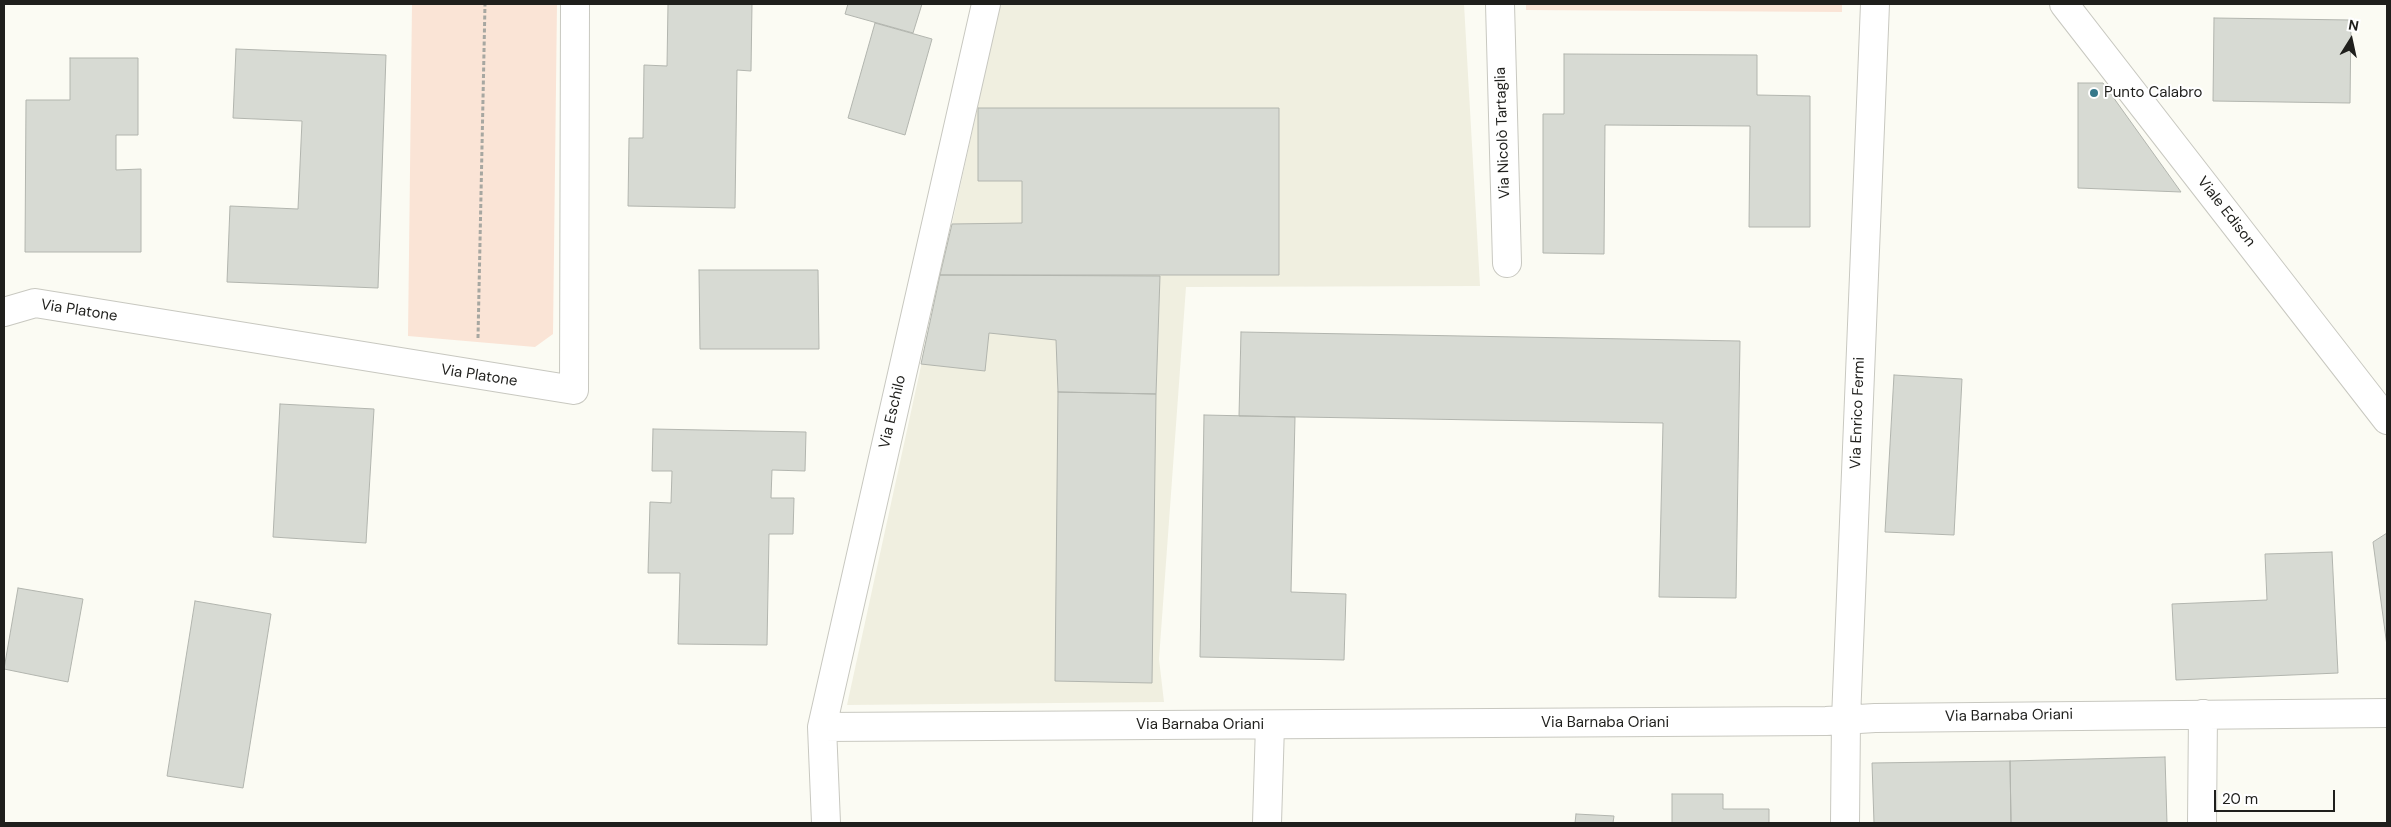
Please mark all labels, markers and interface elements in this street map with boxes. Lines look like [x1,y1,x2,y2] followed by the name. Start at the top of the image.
[2326,15,2376,65] north arrow
[2347,15,2360,35] text: N
[1492,67,1514,199] street label: Via Nicolò Tartaglia
[2104,84,2202,102] place label: Punto Calabro
[2088,87,2100,99] marker: Punto Calabro
[2193,173,2259,251] street label: Viale Edison
[39,296,119,326] street label: Via Platone
[1847,357,1869,469] street label: Via Enrico Fermi
[439,361,519,391] street label: Via Platone
[876,374,910,450] street label: Via Eschilo
[1945,706,2073,726] street label: Via Barnaba Oriani
[1541,714,1669,732] street label: Via Barnaba Oriani
[1136,716,1264,734] street label: Via Barnaba Oriani
[2216,780,2337,812] scale bar
[2222,789,2258,809] text: 20 m

